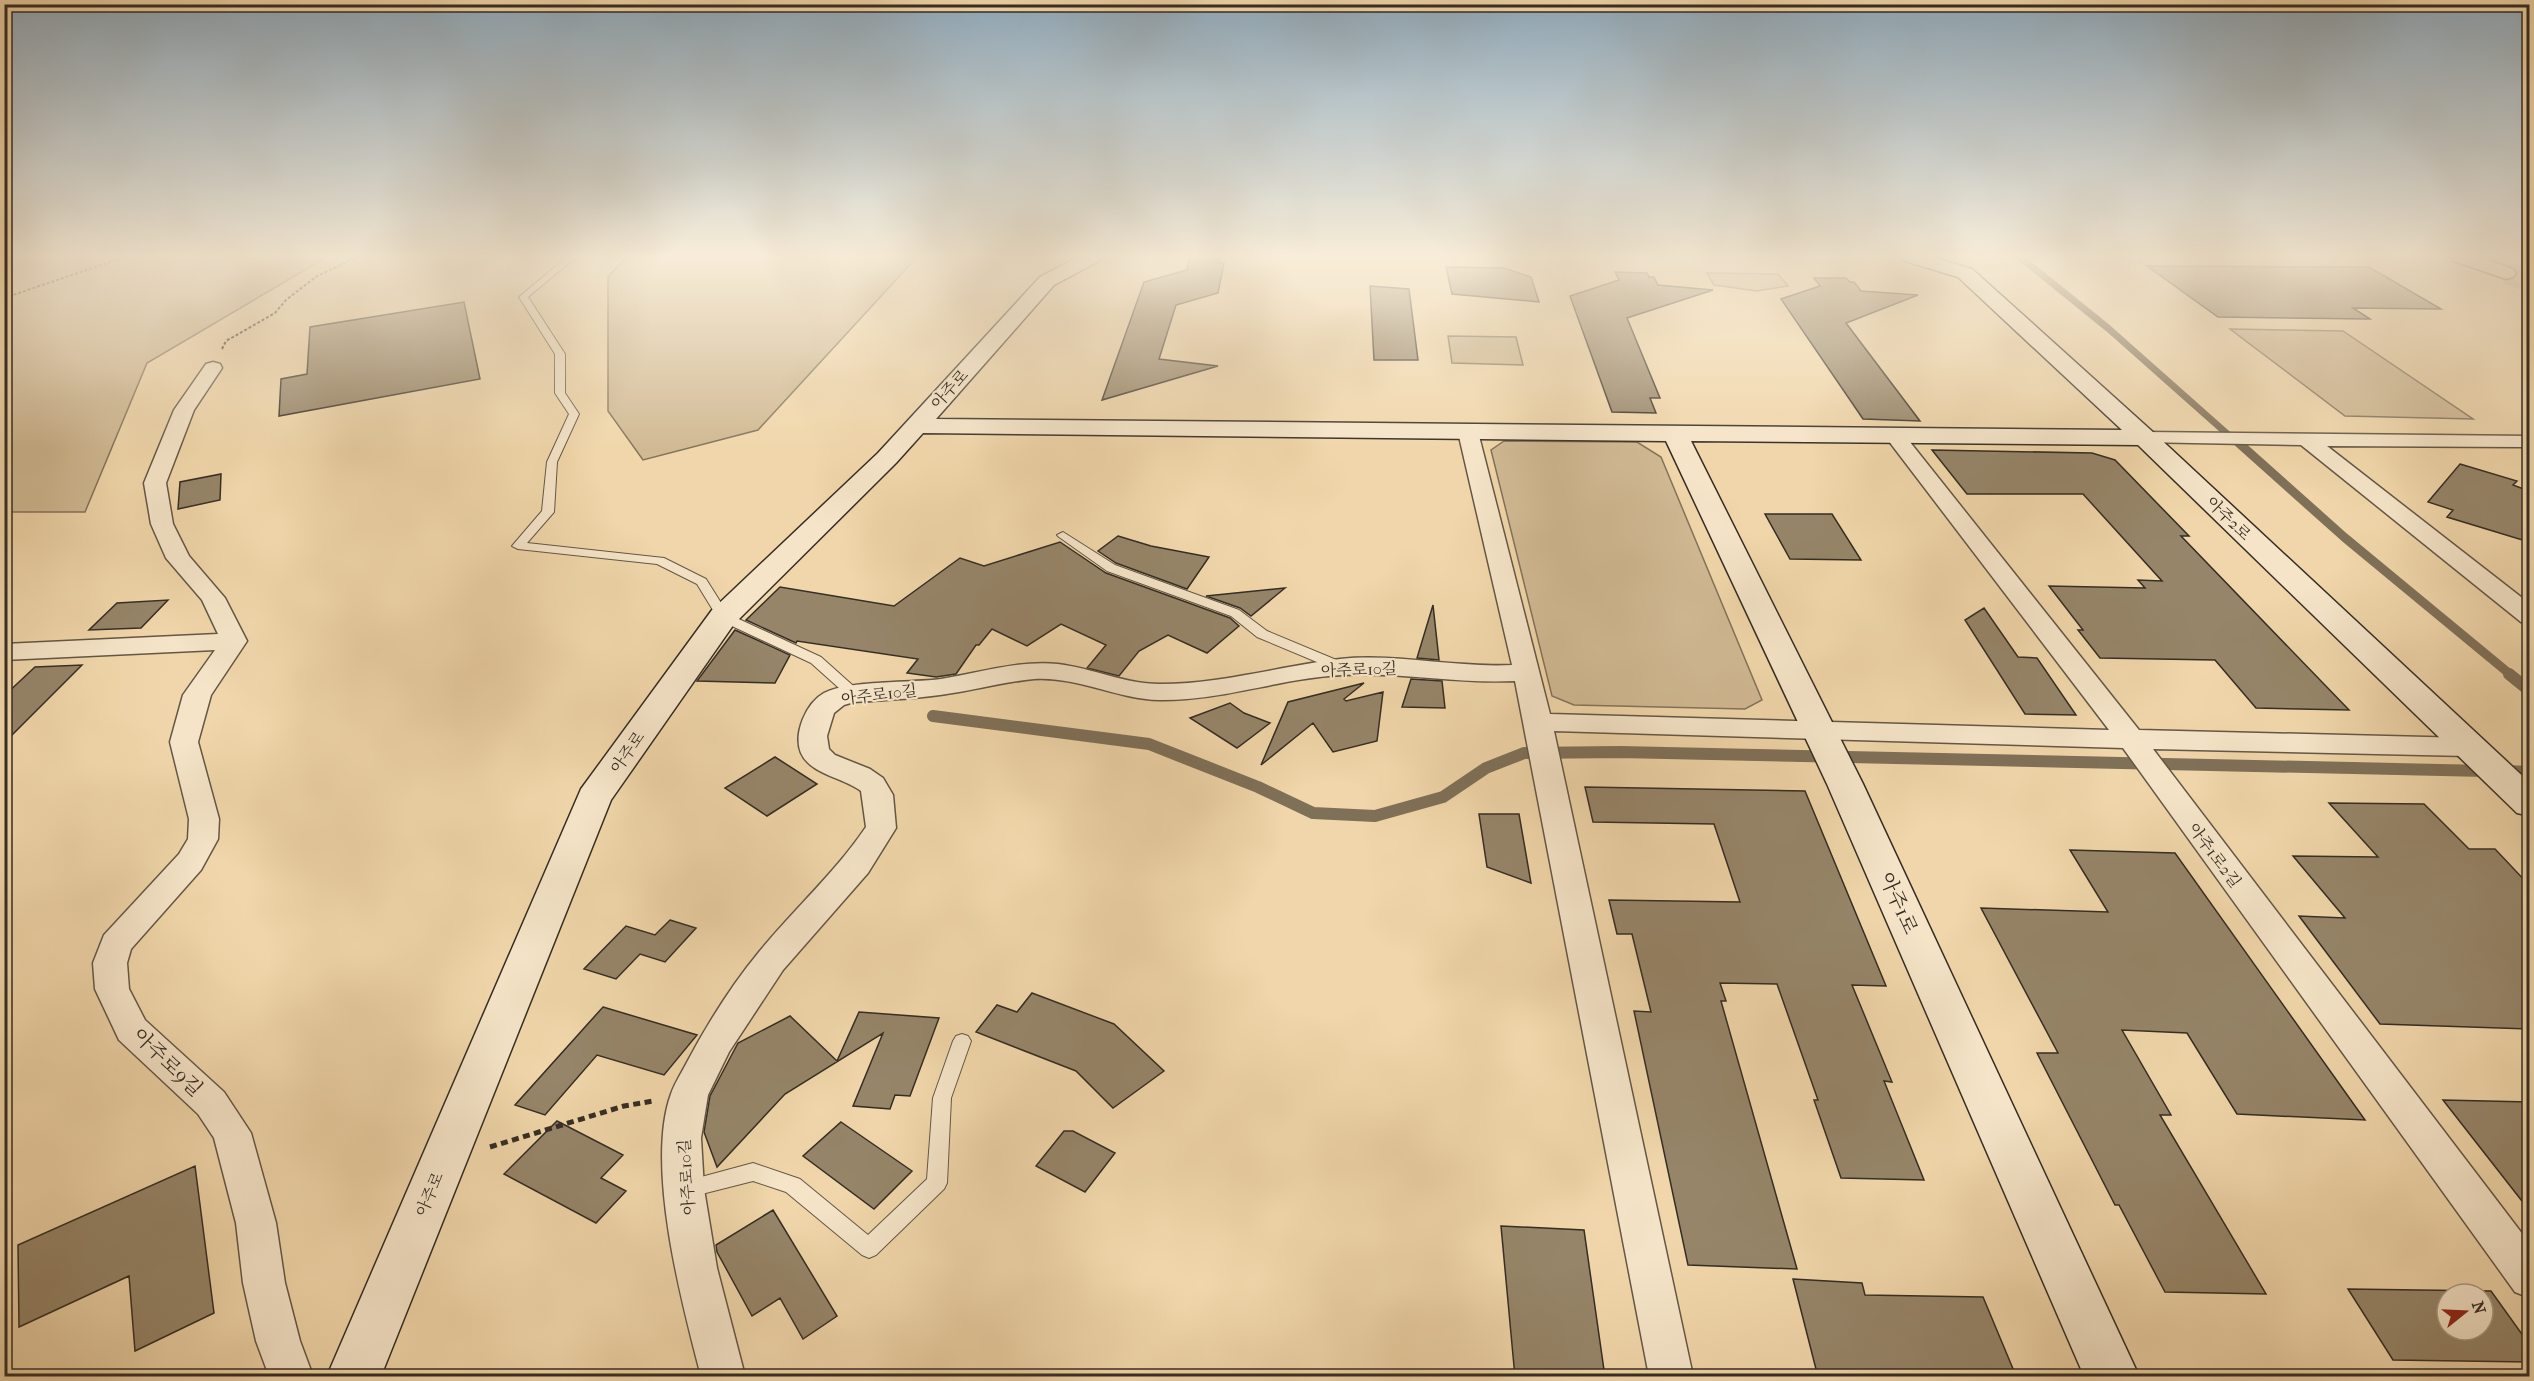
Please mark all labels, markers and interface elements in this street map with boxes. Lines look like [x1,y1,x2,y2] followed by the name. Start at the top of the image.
[927,365,972,413] street label: 아주로
[2202,493,2255,545] street label: 아주2로
[1321,659,1397,680] street label: 아주로10길
[840,680,918,709] street label: 아주로10길
[606,727,649,777] street label: 아주로
[2184,819,2245,891] street label: 아주1로2길
[1875,869,1922,938] street label: 아주1로
[128,1024,207,1101] street label: 아주로9길
[674,1138,699,1216] street label: 아주로10길
[412,1169,447,1219] street label: 아주로
[2435,1282,2495,1342] north arrow
[2468,1299,2490,1317] text: N

